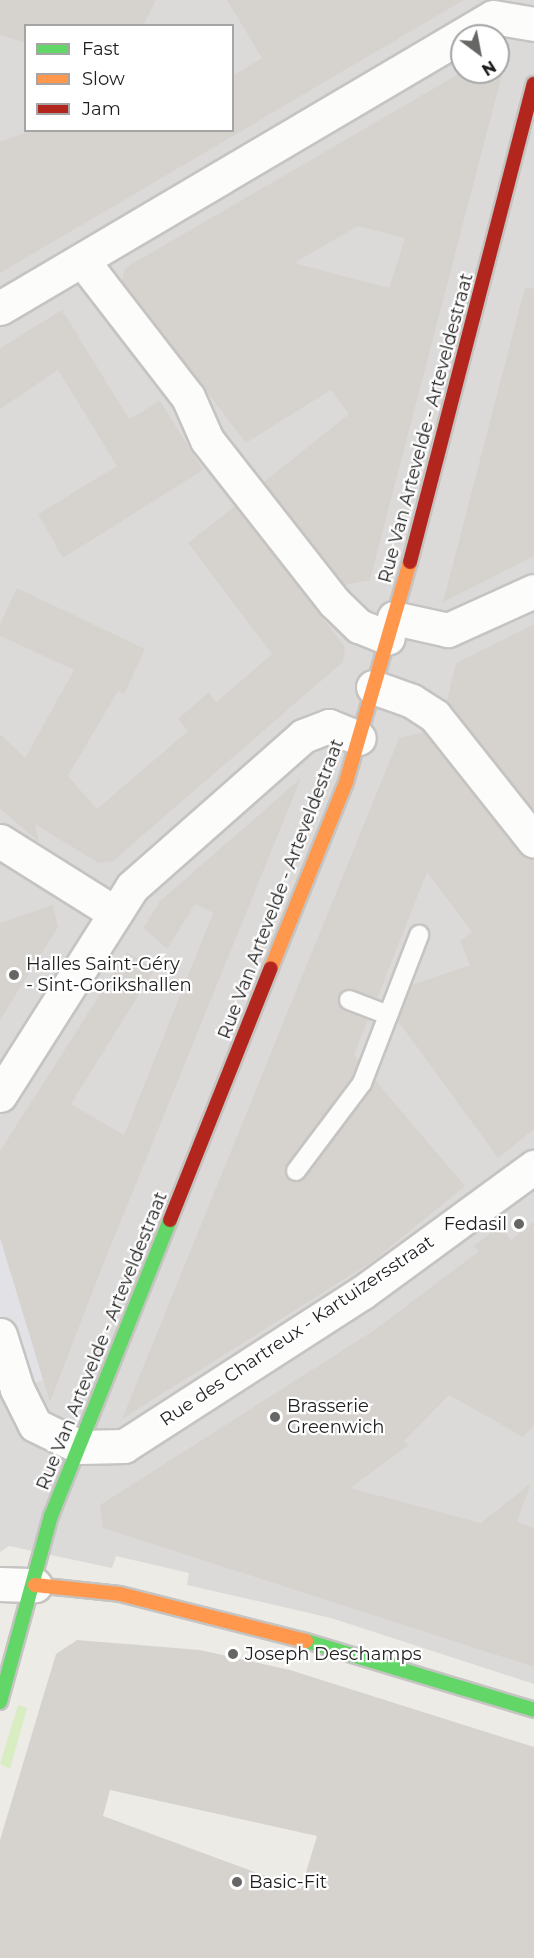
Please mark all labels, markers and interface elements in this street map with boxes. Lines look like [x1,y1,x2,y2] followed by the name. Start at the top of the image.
[24,24,234,132] legend
[450,24,510,84] north arrow
[82,38,120,60] text: Fast
[478,57,499,79] text: N
[82,68,125,90] text: Slow
[82,98,121,120] text: Jam
[374,271,478,585] street label: Rue Van Artevelde - Arteveldestraat
[214,736,348,1042] street label: Rue Van Artevelde - Arteveldestraat
[26,954,192,996] place label: Halles Saint-Géry - Sint-Gorikshallen
[7,968,21,982] marker: Halles Saint-Géry - Sint-Gorikshallen
[32,1189,172,1493] street label: Rue Van Artevelde - Arteveldestraat
[444,1213,507,1235] place label: Fedasil
[512,1217,526,1231] marker: Fedasil
[156,1231,438,1431] street label: Rue des Chartreux - Kartuizersstraat
[287,1396,384,1438] place label: Brasserie Greenwich
[268,1410,282,1424] marker: Brasserie Greenwich
[245,1643,421,1665] place label: Joseph Deschamps
[226,1647,240,1661] marker: Joseph Deschamps
[249,1871,327,1893] place label: Basic-Fit
[230,1875,244,1889] marker: Basic-Fit

